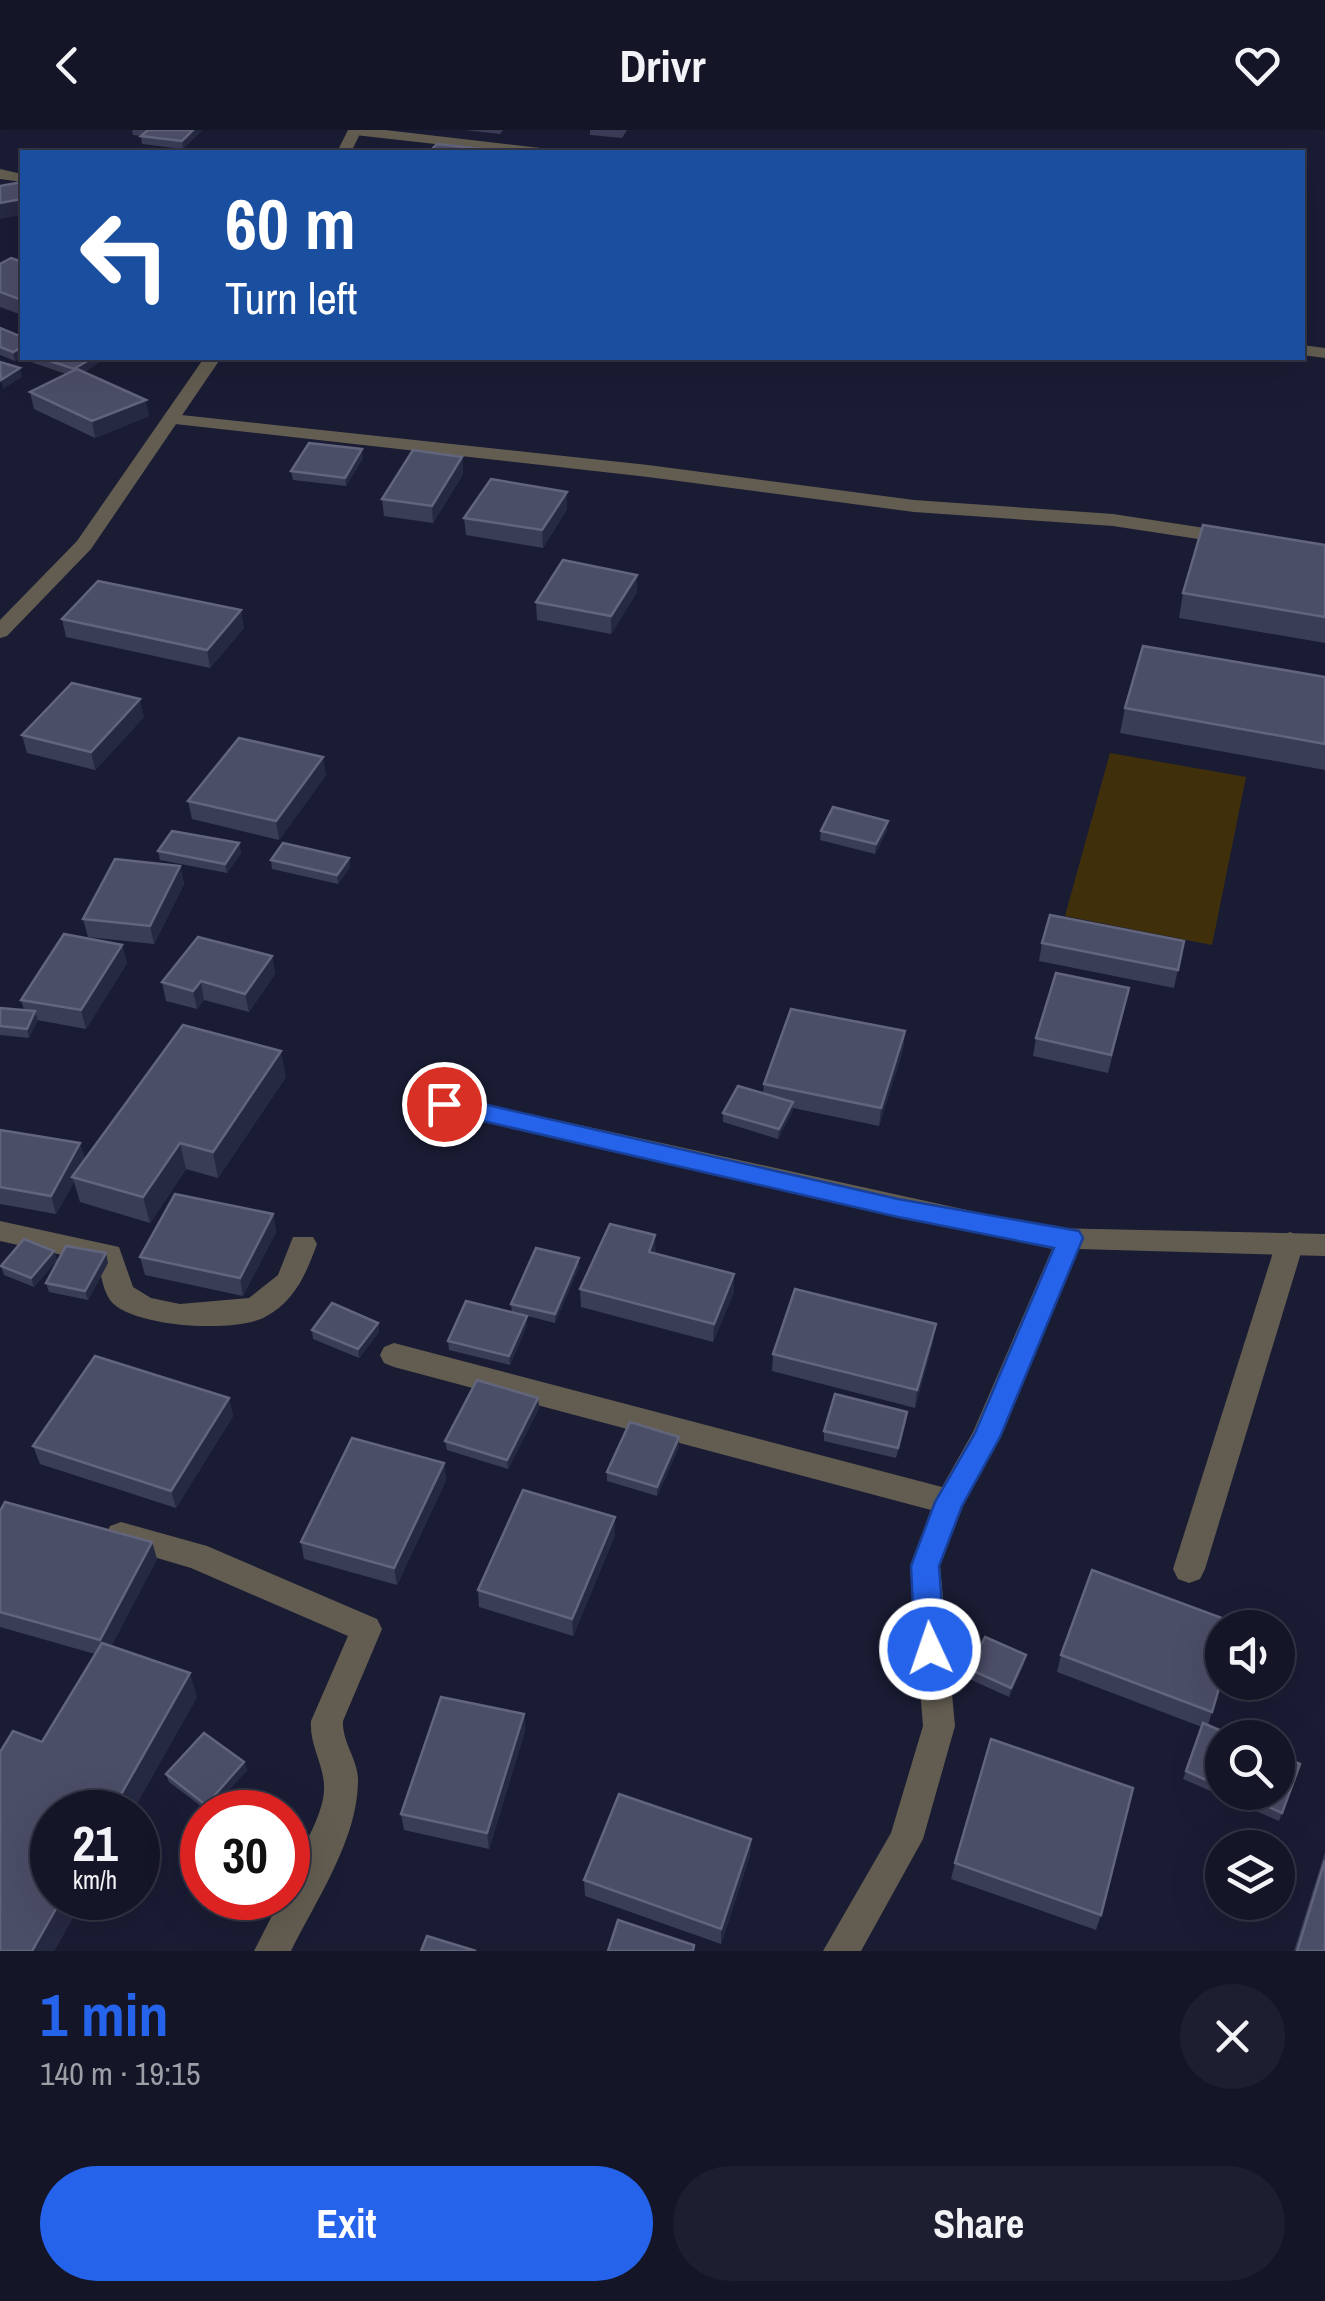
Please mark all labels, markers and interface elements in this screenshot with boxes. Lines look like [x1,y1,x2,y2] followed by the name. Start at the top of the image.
[619,35,706,96] text: Drivr
[40,38,95,93] icon: back
[1230,38,1285,93] icon: heart
[225,177,356,271] text: 60 m
[60,190,190,320] icon: left
[225,267,357,328] text: Turn left
[402,1062,487,1147] pin
[417,1077,472,1132] icon: arrive
[878,1597,982,1701] position arrow
[1205,1610,1295,1920] map controls
[1205,1610,1295,1700] button: sound
[1205,1720,1295,1810] button: search
[180,1790,310,1920] speed limit sign: 30
[72,1809,118,1877] text: 21
[1205,1830,1295,1920] button: layers
[73,1863,117,1897] text: km/h
[40,1974,169,2055] text: 1 min
[1180,1984,1285,2089] button: close
[40,2052,200,2095] text: 140 m · 19:15
[40,2166,653,2281] button: Exit
[673,2166,1285,2281] button: Share

